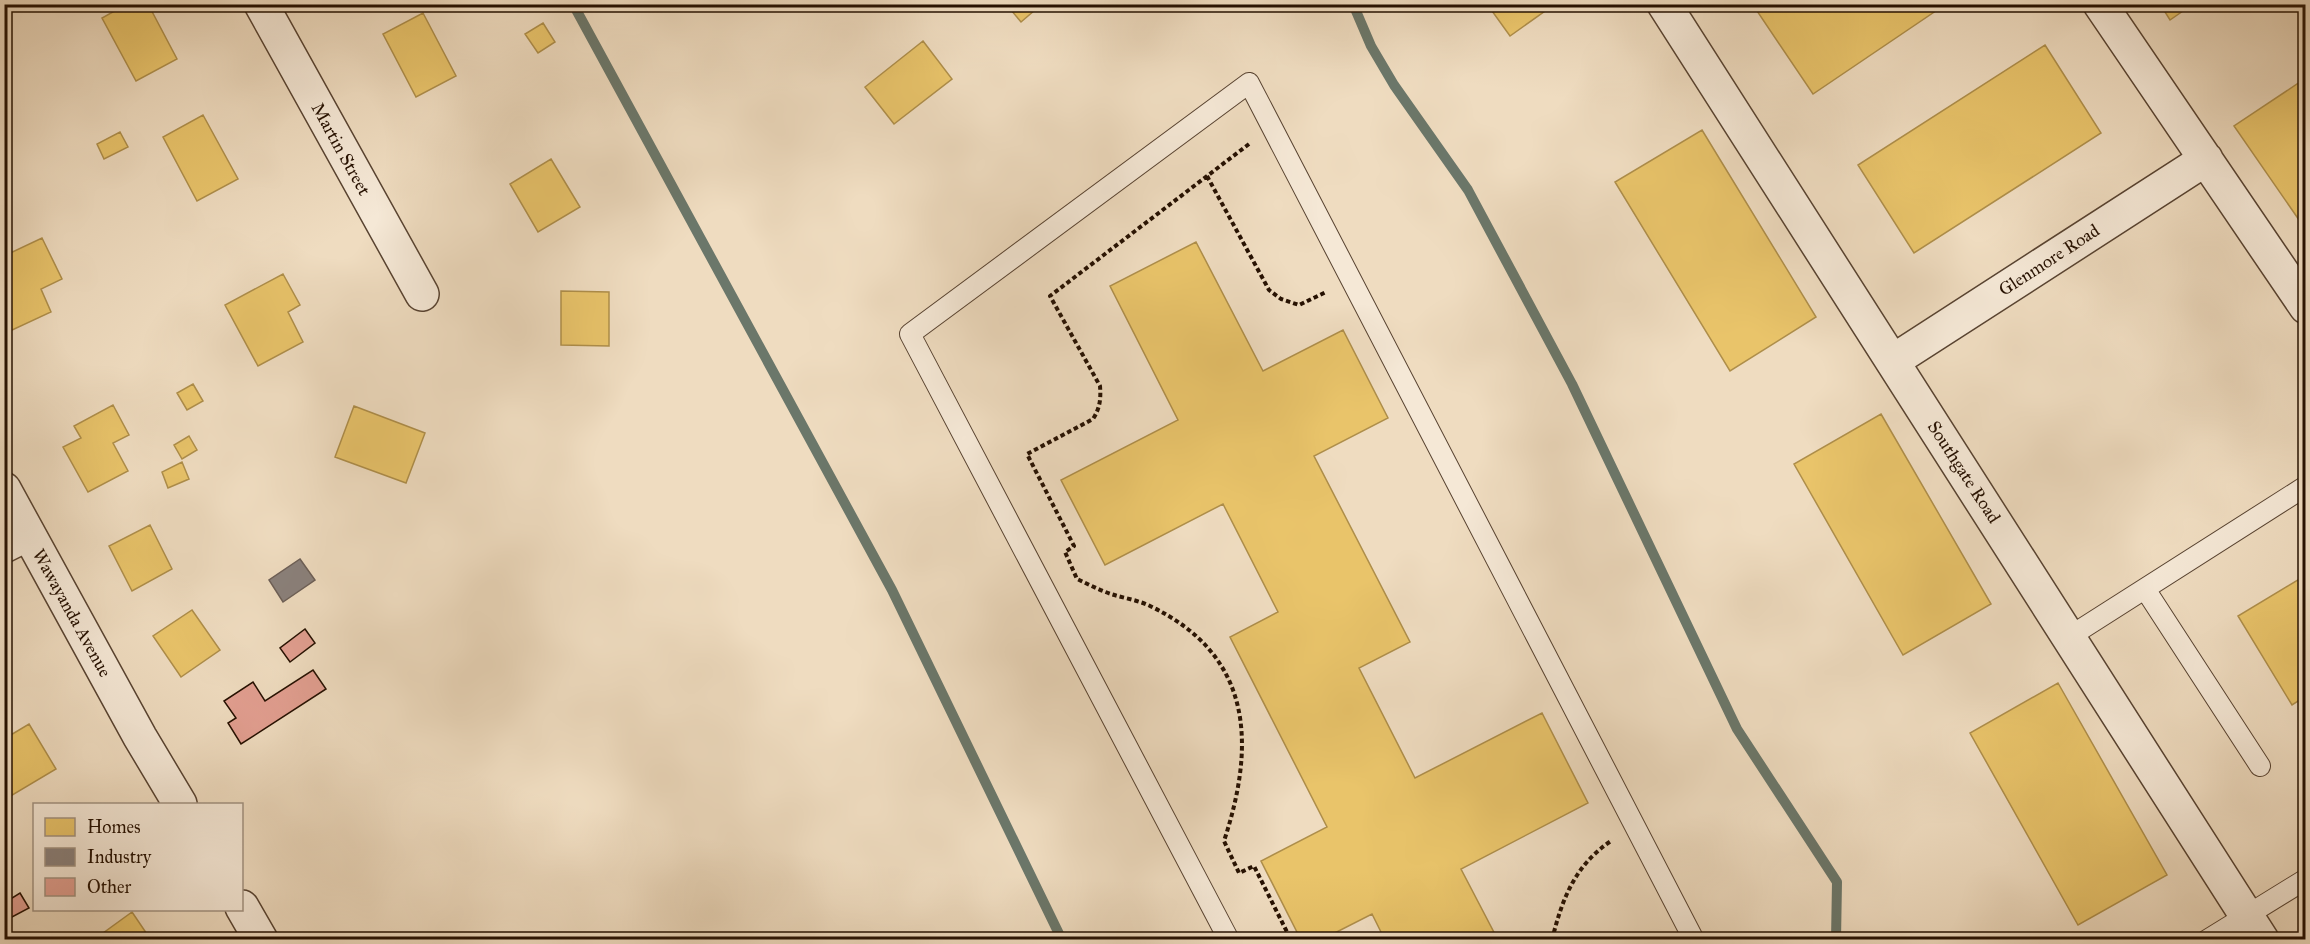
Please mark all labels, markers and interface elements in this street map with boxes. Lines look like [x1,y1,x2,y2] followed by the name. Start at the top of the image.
[307,99,376,200] street label: Martin Street
[1994,219,2104,301] street label: Glenmore Road
[1922,417,2005,528] street label: Southgate Road
[28,545,116,681] street label: Wawayanda Avenue
[33,803,243,911] legend
[87,816,141,838] text: Homes
[87,846,152,868] text: Industry
[87,876,132,898] text: Other

